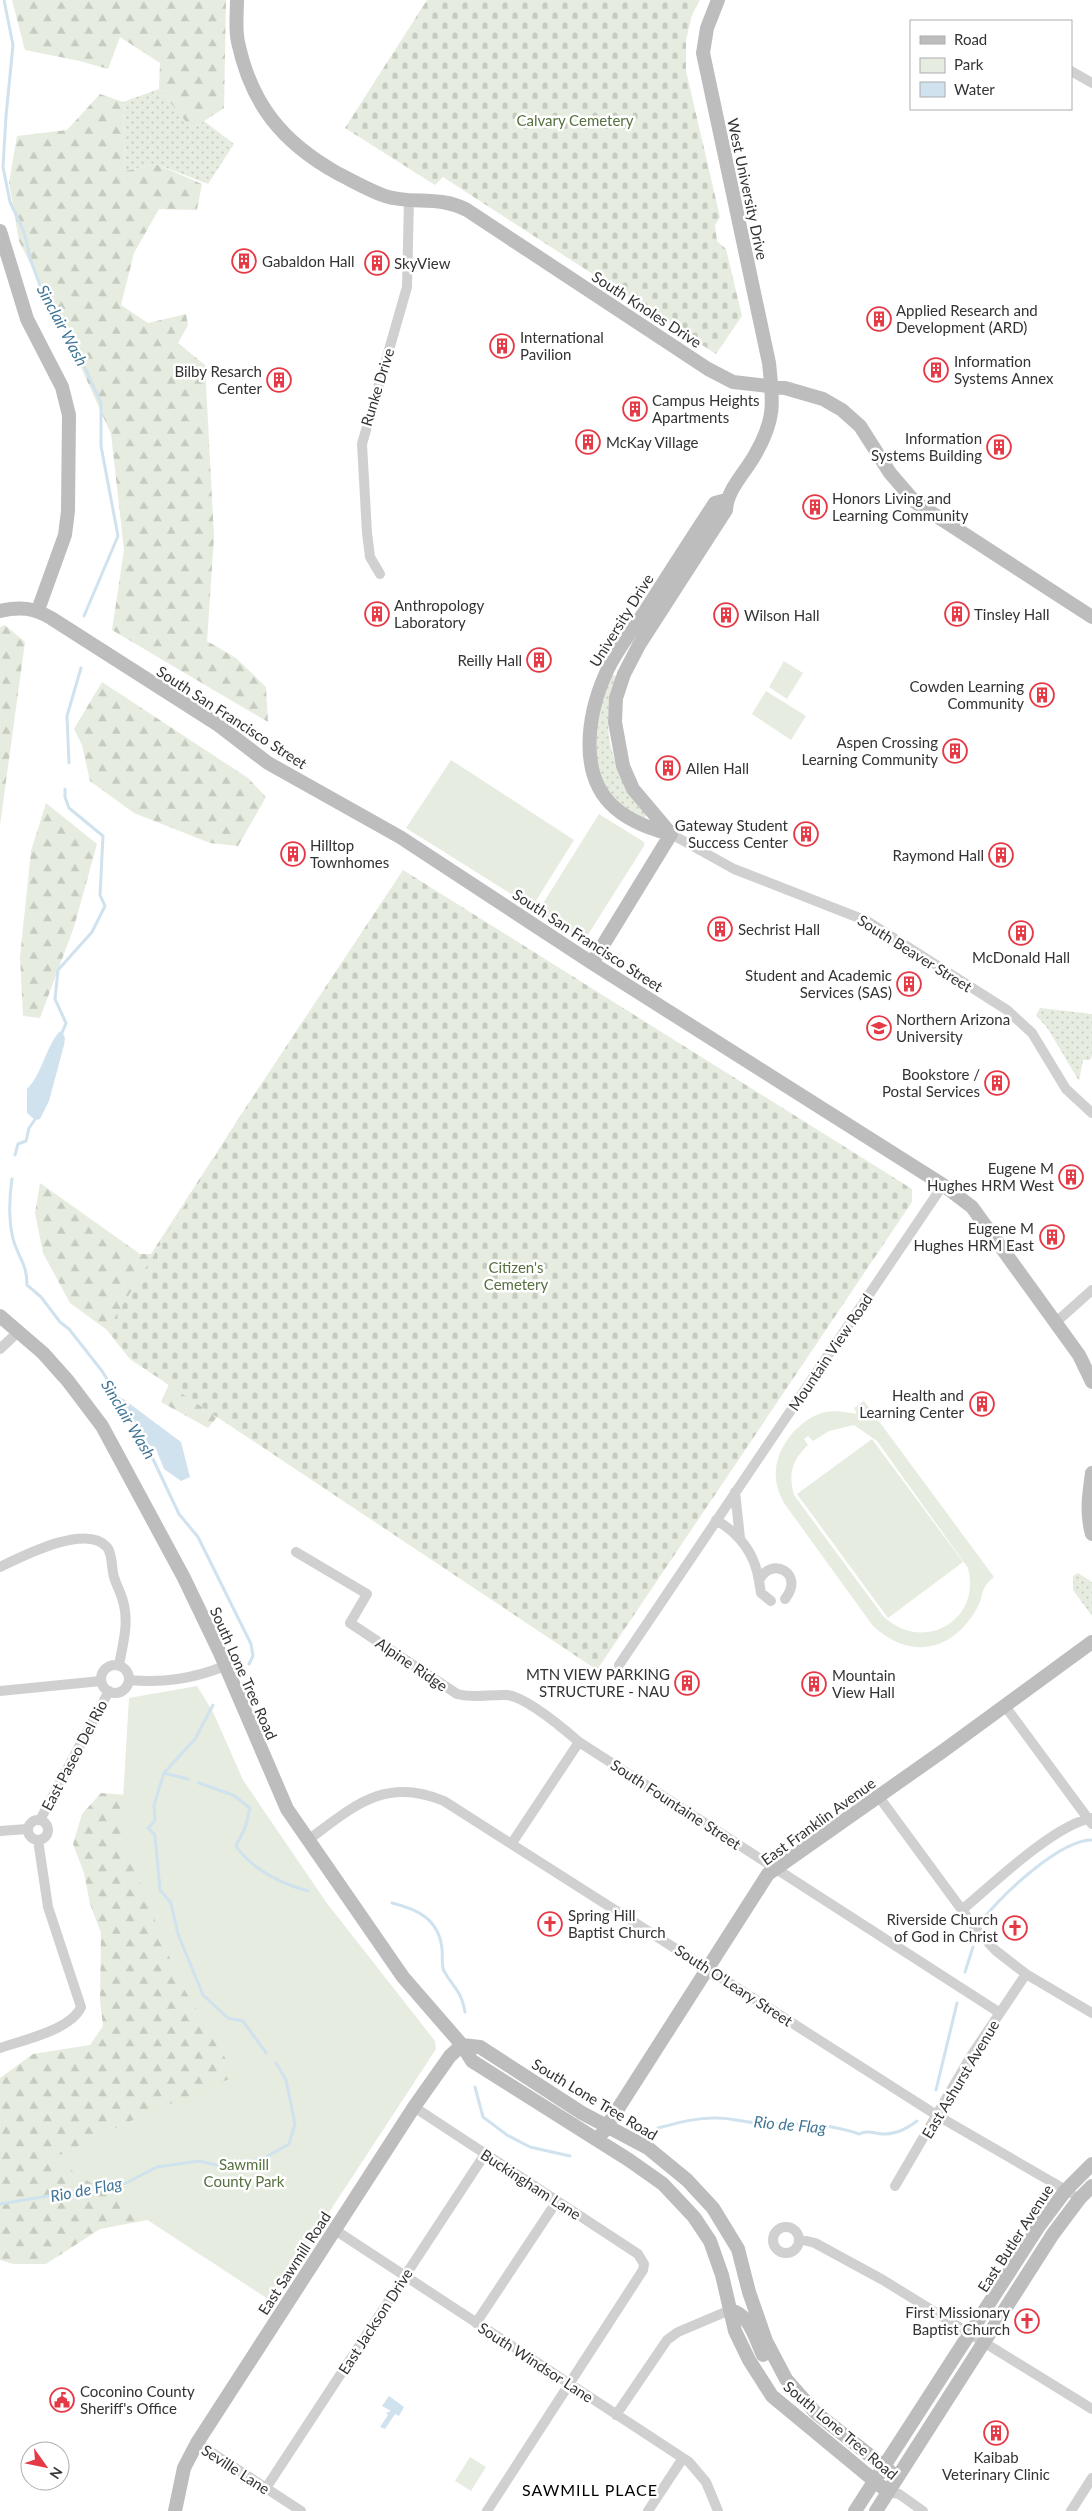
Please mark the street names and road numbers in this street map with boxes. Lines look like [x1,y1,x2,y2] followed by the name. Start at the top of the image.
[724,117,772,262] street label: West University Drive
[589,267,705,351] street label: South Knoles Drive
[357,346,397,428] street label: Runke Drive
[585,570,657,670] street label: University Drive
[154,662,311,773] street label: South San Francisco Street
[510,885,667,996] street label: South San Francisco Street
[855,911,976,996] street label: South Beaver Street
[784,1290,876,1414] street label: Mountain View Road
[207,1604,281,1742] street label: South Lone Tree Road
[373,1633,451,1695] street label: Alpine Ridge
[37,1697,111,1813] street label: East Paseo Del Rio
[608,1755,745,1853] street label: South Fountaine Street
[757,1773,879,1869] street label: East Franklin Avenue
[672,1940,797,2030] street label: South O'Leary Street
[918,2016,1002,2141] street label: East Ashurst Avenue
[529,2054,661,2144] street label: South Lone Tree Road
[477,2145,585,2223] street label: Buckingham Lane
[974,2181,1057,2295] street label: East Butler Avenue
[254,2208,334,2318] street label: East Sawmill Road
[334,2265,416,2377] street label: East Jackson Drive
[475,2318,597,2406] street label: South Windsor Lane
[780,2377,902,2483] street label: South Lone Tree Road
[199,2440,273,2498] street label: Seville Lane

